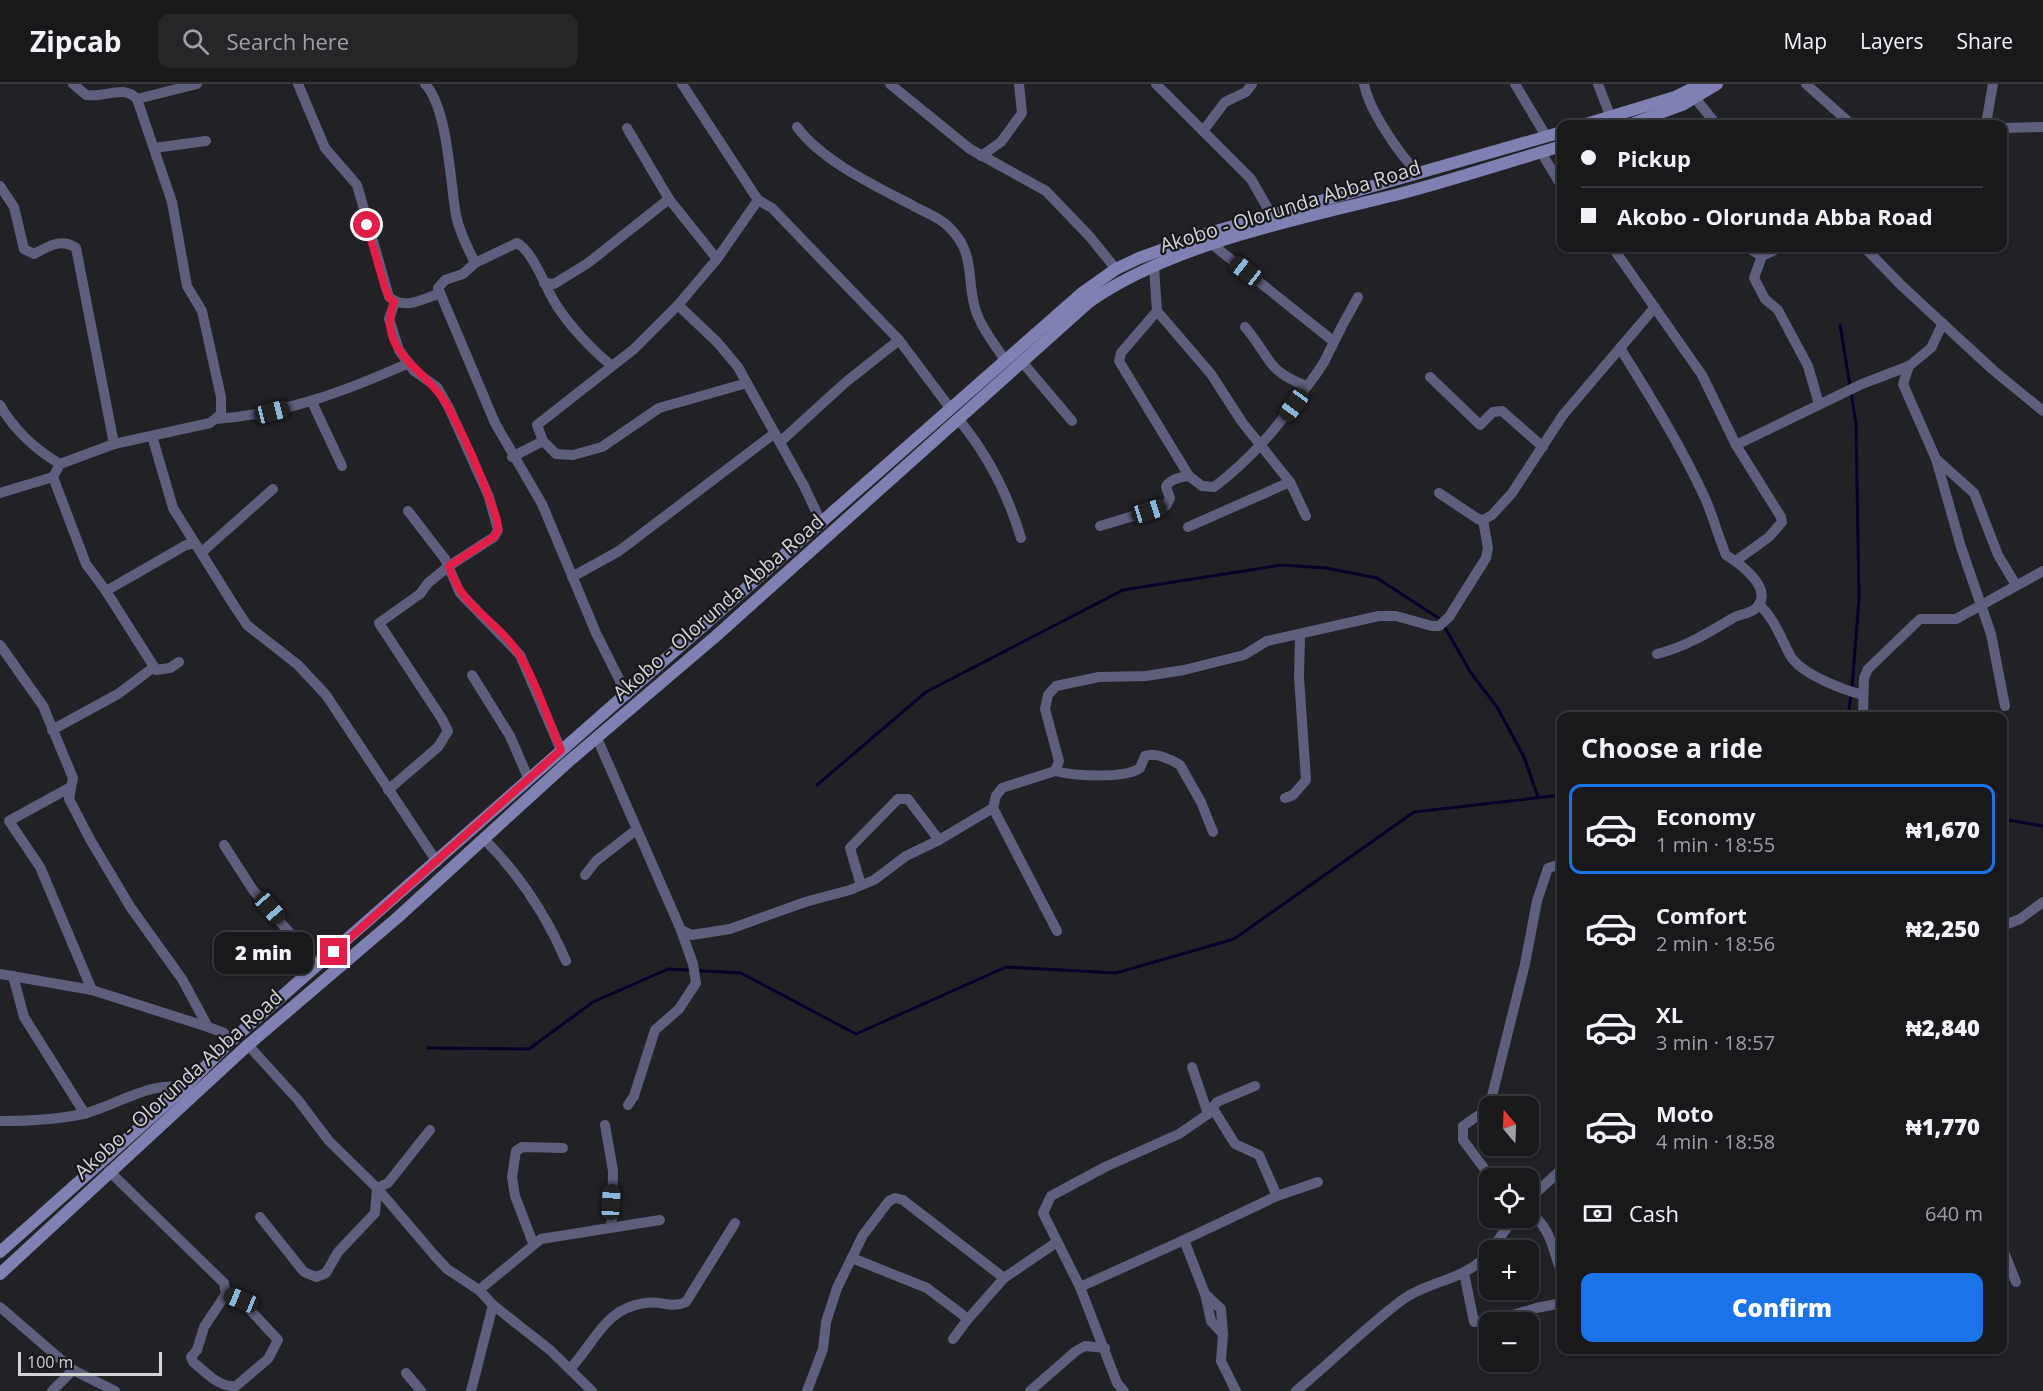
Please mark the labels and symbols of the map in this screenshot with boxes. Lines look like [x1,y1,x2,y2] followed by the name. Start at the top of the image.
[1156,153,1424,259] street label: Akobo - Olorunda Abba Road
[353,211,380,238] route start
[1226,253,1266,289] car
[1276,385,1312,425] car
[252,399,292,425] car
[1129,497,1169,525] car
[607,508,829,706] street label: Akobo - Olorunda Abba Road
[251,889,289,927] car
[214,931,313,973] callout: 2 min
[320,938,347,965] route end
[68,983,288,1185] street label: Akobo - Olorunda Abba Road
[1479,1096,1539,1156] north arrow
[601,1184,621,1220] car
[221,1285,261,1315] car
[18,1349,162,1376] scale bar

